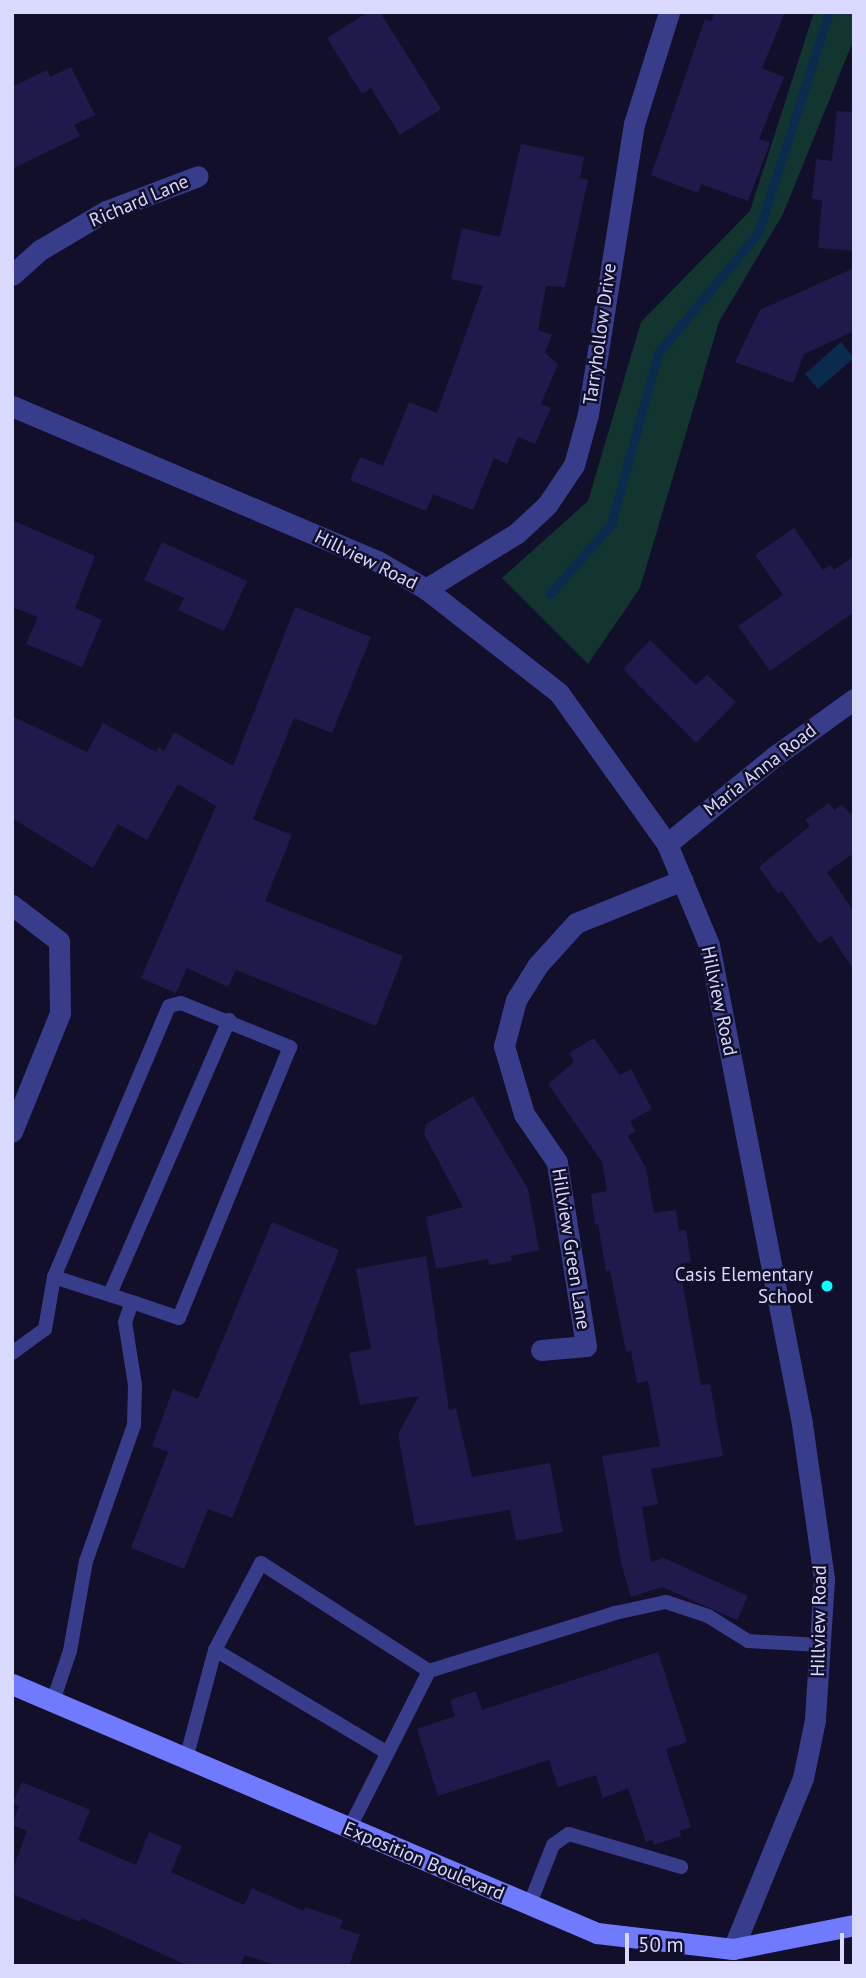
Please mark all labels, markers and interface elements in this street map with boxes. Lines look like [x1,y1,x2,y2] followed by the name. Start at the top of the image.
[86,170,192,232] street label: Richard Lane
[579,262,621,406] street label: Tarryhollow Drive
[311,525,421,595] street label: Hillview Road
[699,719,821,821] street label: Maria Anna Road
[696,944,742,1058] street label: Hillview Road
[547,1167,595,1331] street label: Hillview Green Lane
[675,1264,813,1308] place label: Casis Elementary School
[819,1278,835,1294] marker: Casis Elementary School
[807,1565,831,1677] street label: Hillview Road
[340,1817,508,1905] street label: Exposition Boulevard
[628,1918,847,1962] scale bar
[638,1931,684,1958] text: 50 m

